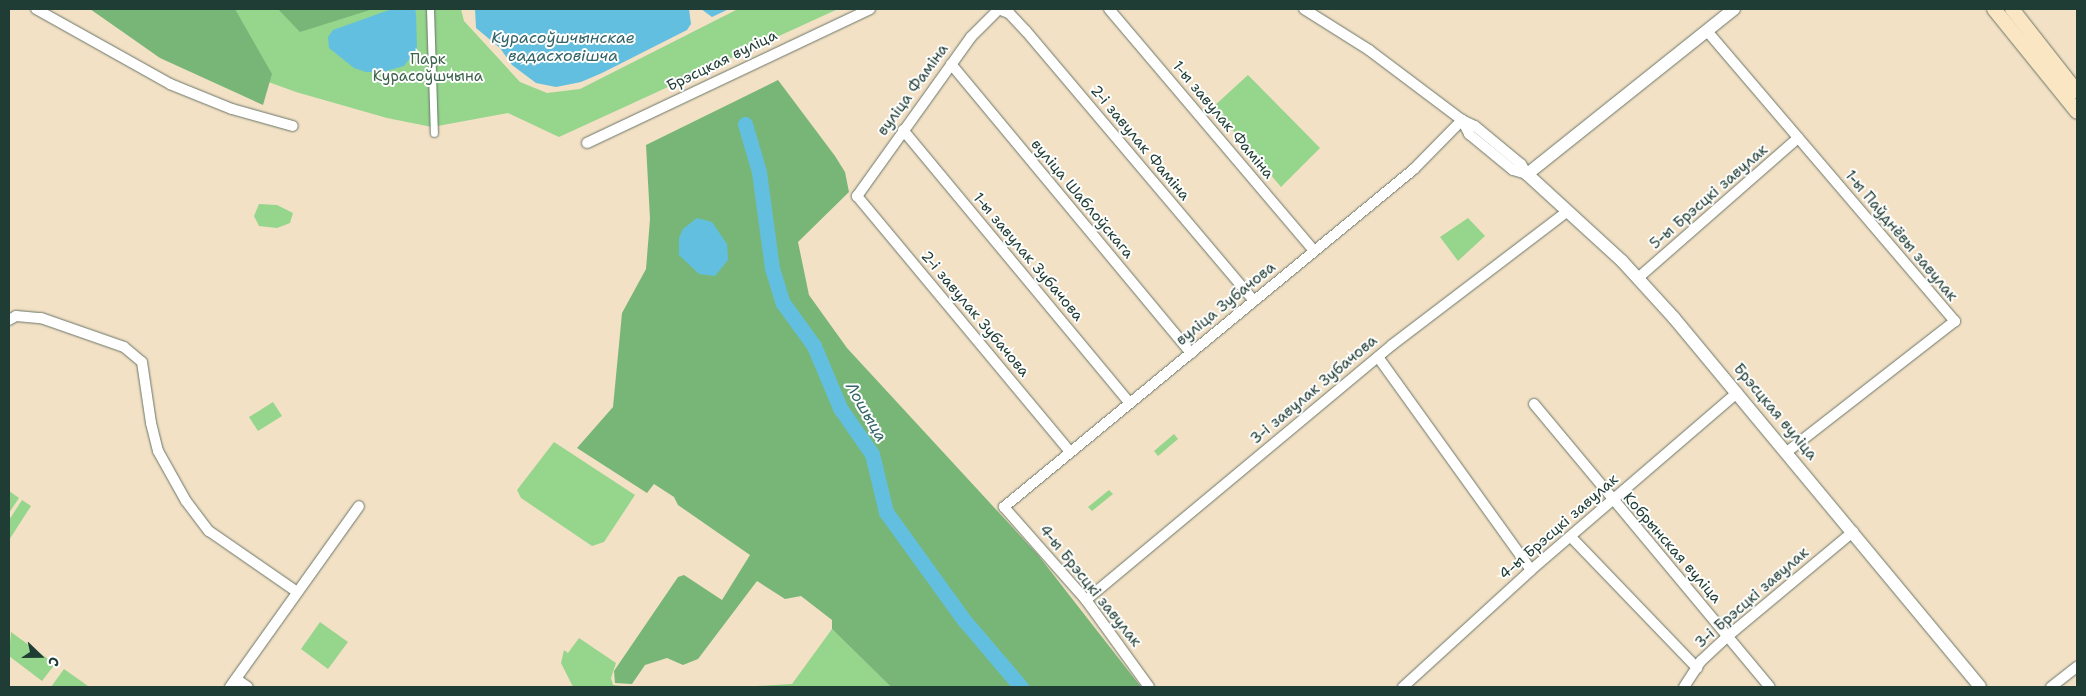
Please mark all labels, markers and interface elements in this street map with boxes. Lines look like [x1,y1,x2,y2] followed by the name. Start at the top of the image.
[664,26,780,96] street label: Брэсцкая вуліца
[491,28,635,66] water label: Курасоўшчынскае вадасховішча
[874,41,952,139] street label: вуліца Фаміна
[373,50,483,85] park label: Парк Курасоўшчына
[1168,57,1278,183] street label: 1-ы завулак Фаміна
[1086,82,1194,204] street label: 2-і завулак Фаміна
[1027,136,1137,262] street label: вуліца Шаблоўскага
[1646,141,1772,253] street label: 5-ы Брэсцкі завулак
[1841,167,1961,305] street label: 1-ы Паўднёвы завулак
[969,189,1087,325] street label: 1-ы завулак Зубачова
[917,247,1033,381] street label: 2-і завулак Зубачова
[1173,258,1279,350] street label: вуліца Зубачова
[1247,332,1381,448] street label: 3-і завулак Зубачова
[1729,360,1821,464] street label: Брэсцкая вуліца
[841,379,891,445] water label: Лошыца
[1496,470,1622,584] street label: 4-ы Брэсцкі завулак
[1619,489,1725,607] street label: Кобрынская вуліца
[1035,521,1145,651] street label: 4-ы Брэсцкі завулак
[1692,544,1812,652] street label: 3-і Брэсцкі завулак
[15,631,65,681] north arrow
[44,654,64,669] text: С

